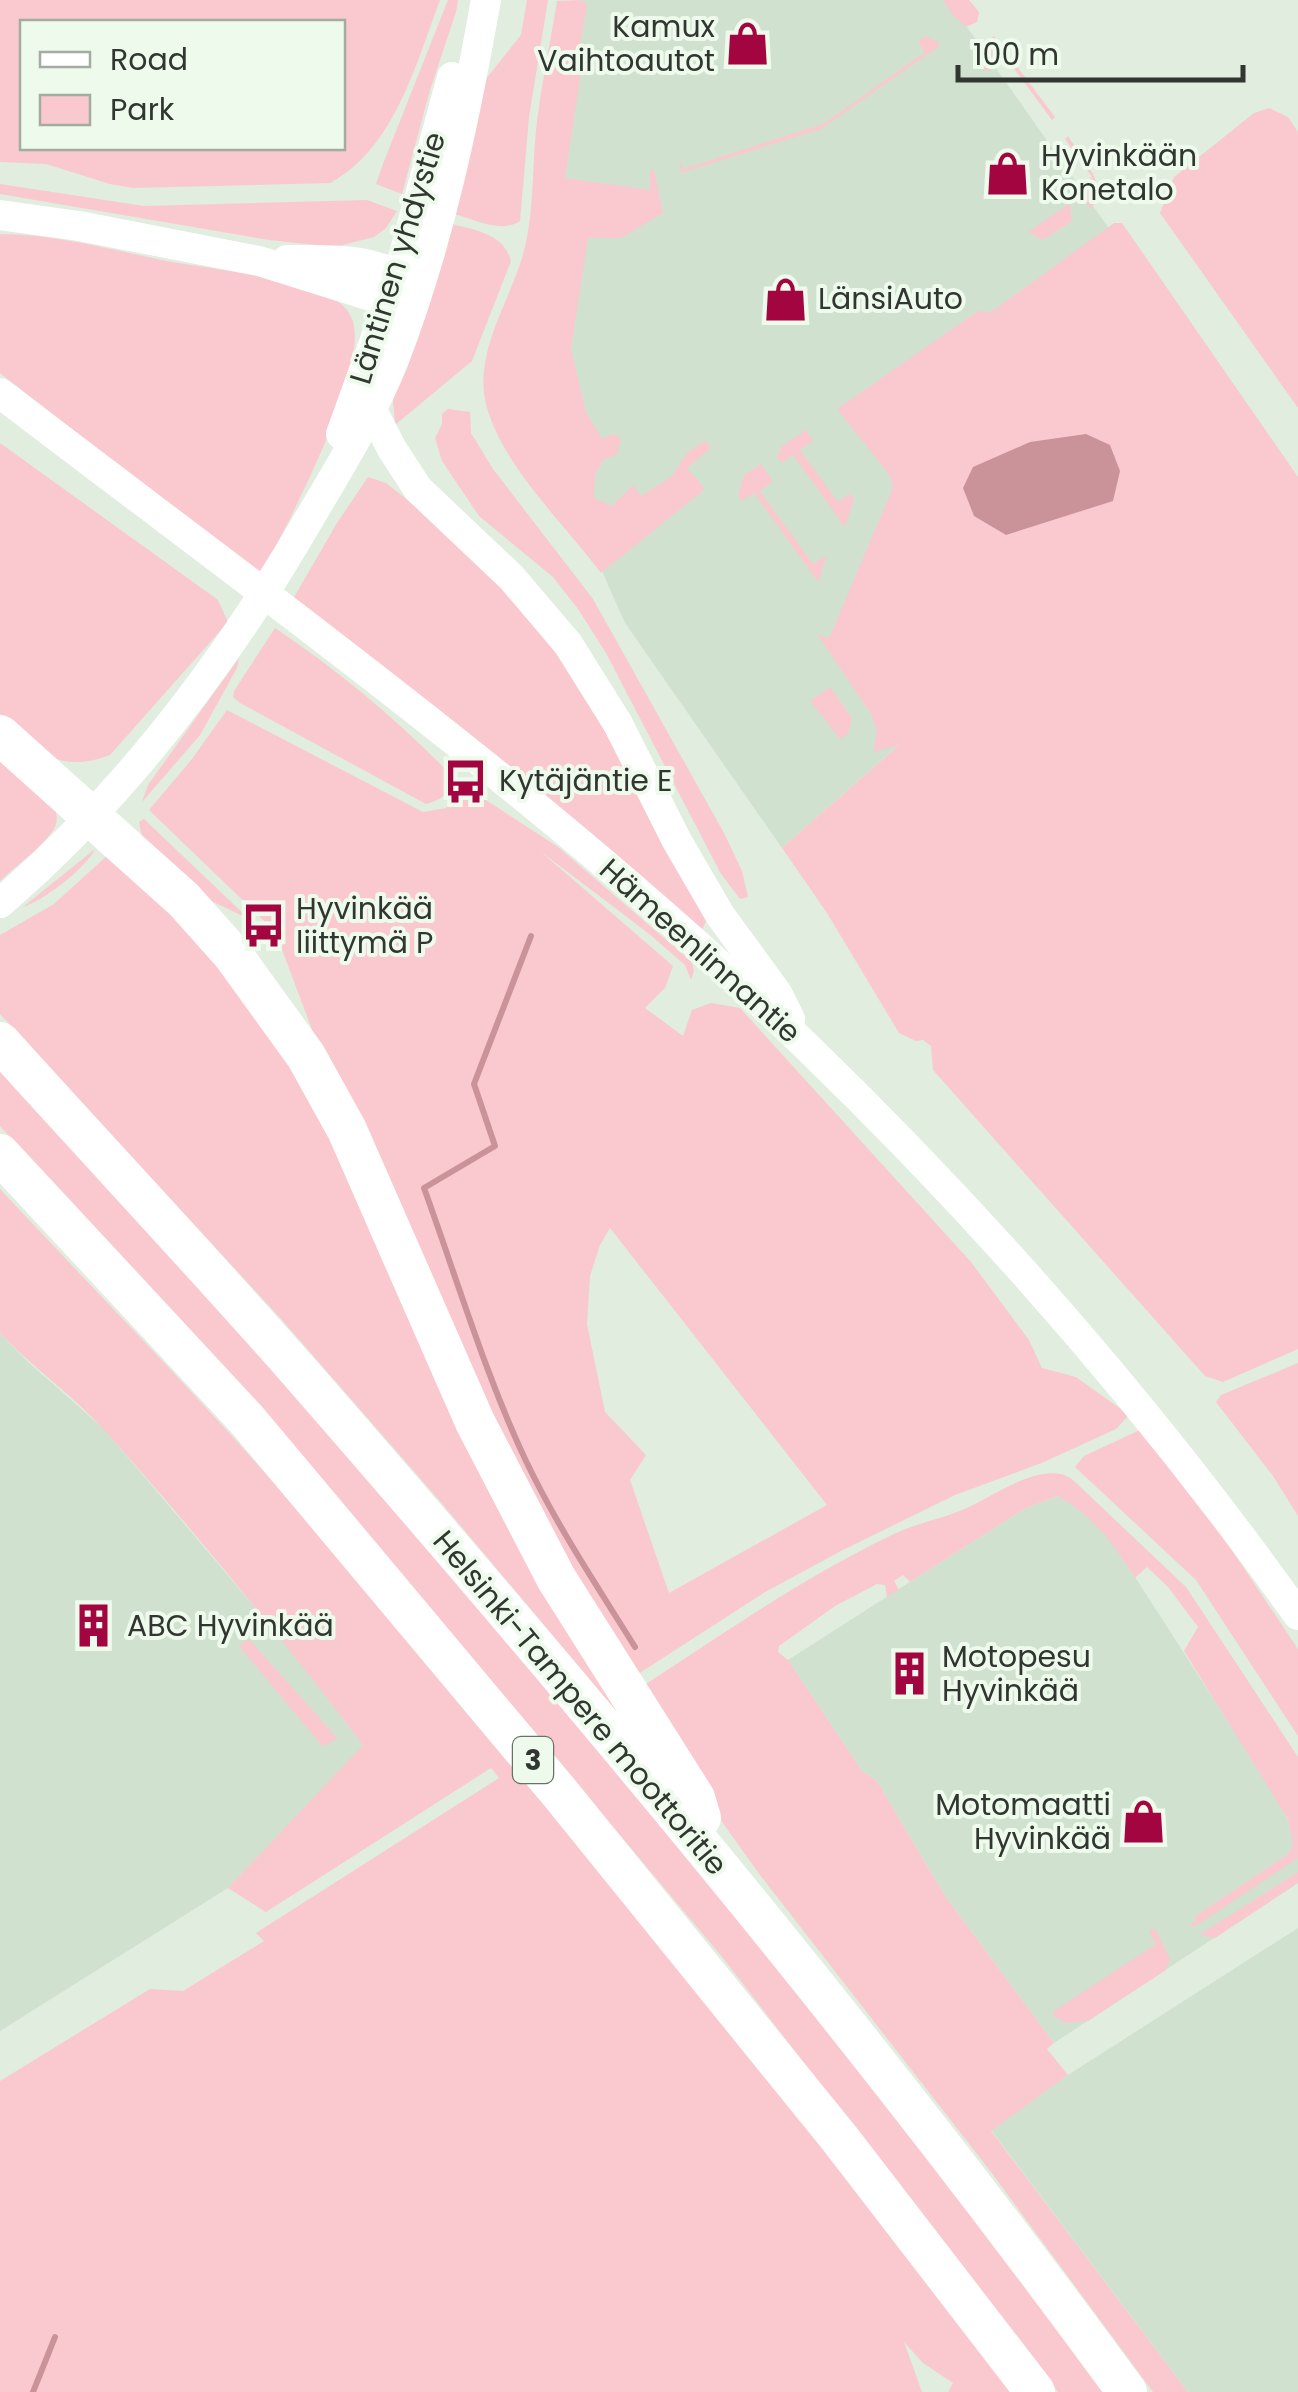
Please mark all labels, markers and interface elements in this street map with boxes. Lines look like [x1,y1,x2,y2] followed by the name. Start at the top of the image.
[537,5,715,82] place label: Kamux Vaihtoautot
[20,20,345,150] legend
[724,20,772,68] shop icon: Kamux Vaihtoautot
[958,20,1243,82] scale bar
[973,33,1059,76] text: 100 m
[110,38,188,81] text: Road
[110,88,175,131] text: Park
[339,126,456,389] street label: Läntinen yhdystie
[1041,134,1197,211] place label: Hyvinkään Konetalo
[984,149,1032,197] shop icon: Hyvinkään Konetalo
[761,275,809,323] shop icon: LänsiAuto
[818,277,963,320] place label: LänsiAuto
[442,757,490,805] bus stop icon: Kytäjäntie E
[499,759,672,802] place label: Kytäjäntie E
[590,848,811,1053] street label: Hämeenlinnantie
[296,887,433,964] place label: Hyvinkää liittymä P
[239,902,287,950] bus stop icon: Hyvinkää liittymä P
[423,1521,738,1884] street label: Helsinki-Tampere moottoritie
[70,1602,118,1650] building icon: ABC Hyvinkää
[127,1604,334,1647] place label: ABC Hyvinkää
[942,1635,1091,1712] place label: Motopesu Hyvinkää
[885,1650,933,1698] building icon: Motopesu Hyvinkää
[513,1737,553,1783] road number: 3
[935,1783,1111,1860] place label: Motomaatti Hyvinkää
[1120,1798,1168,1846] shop icon: Motomaatti Hyvinkää

